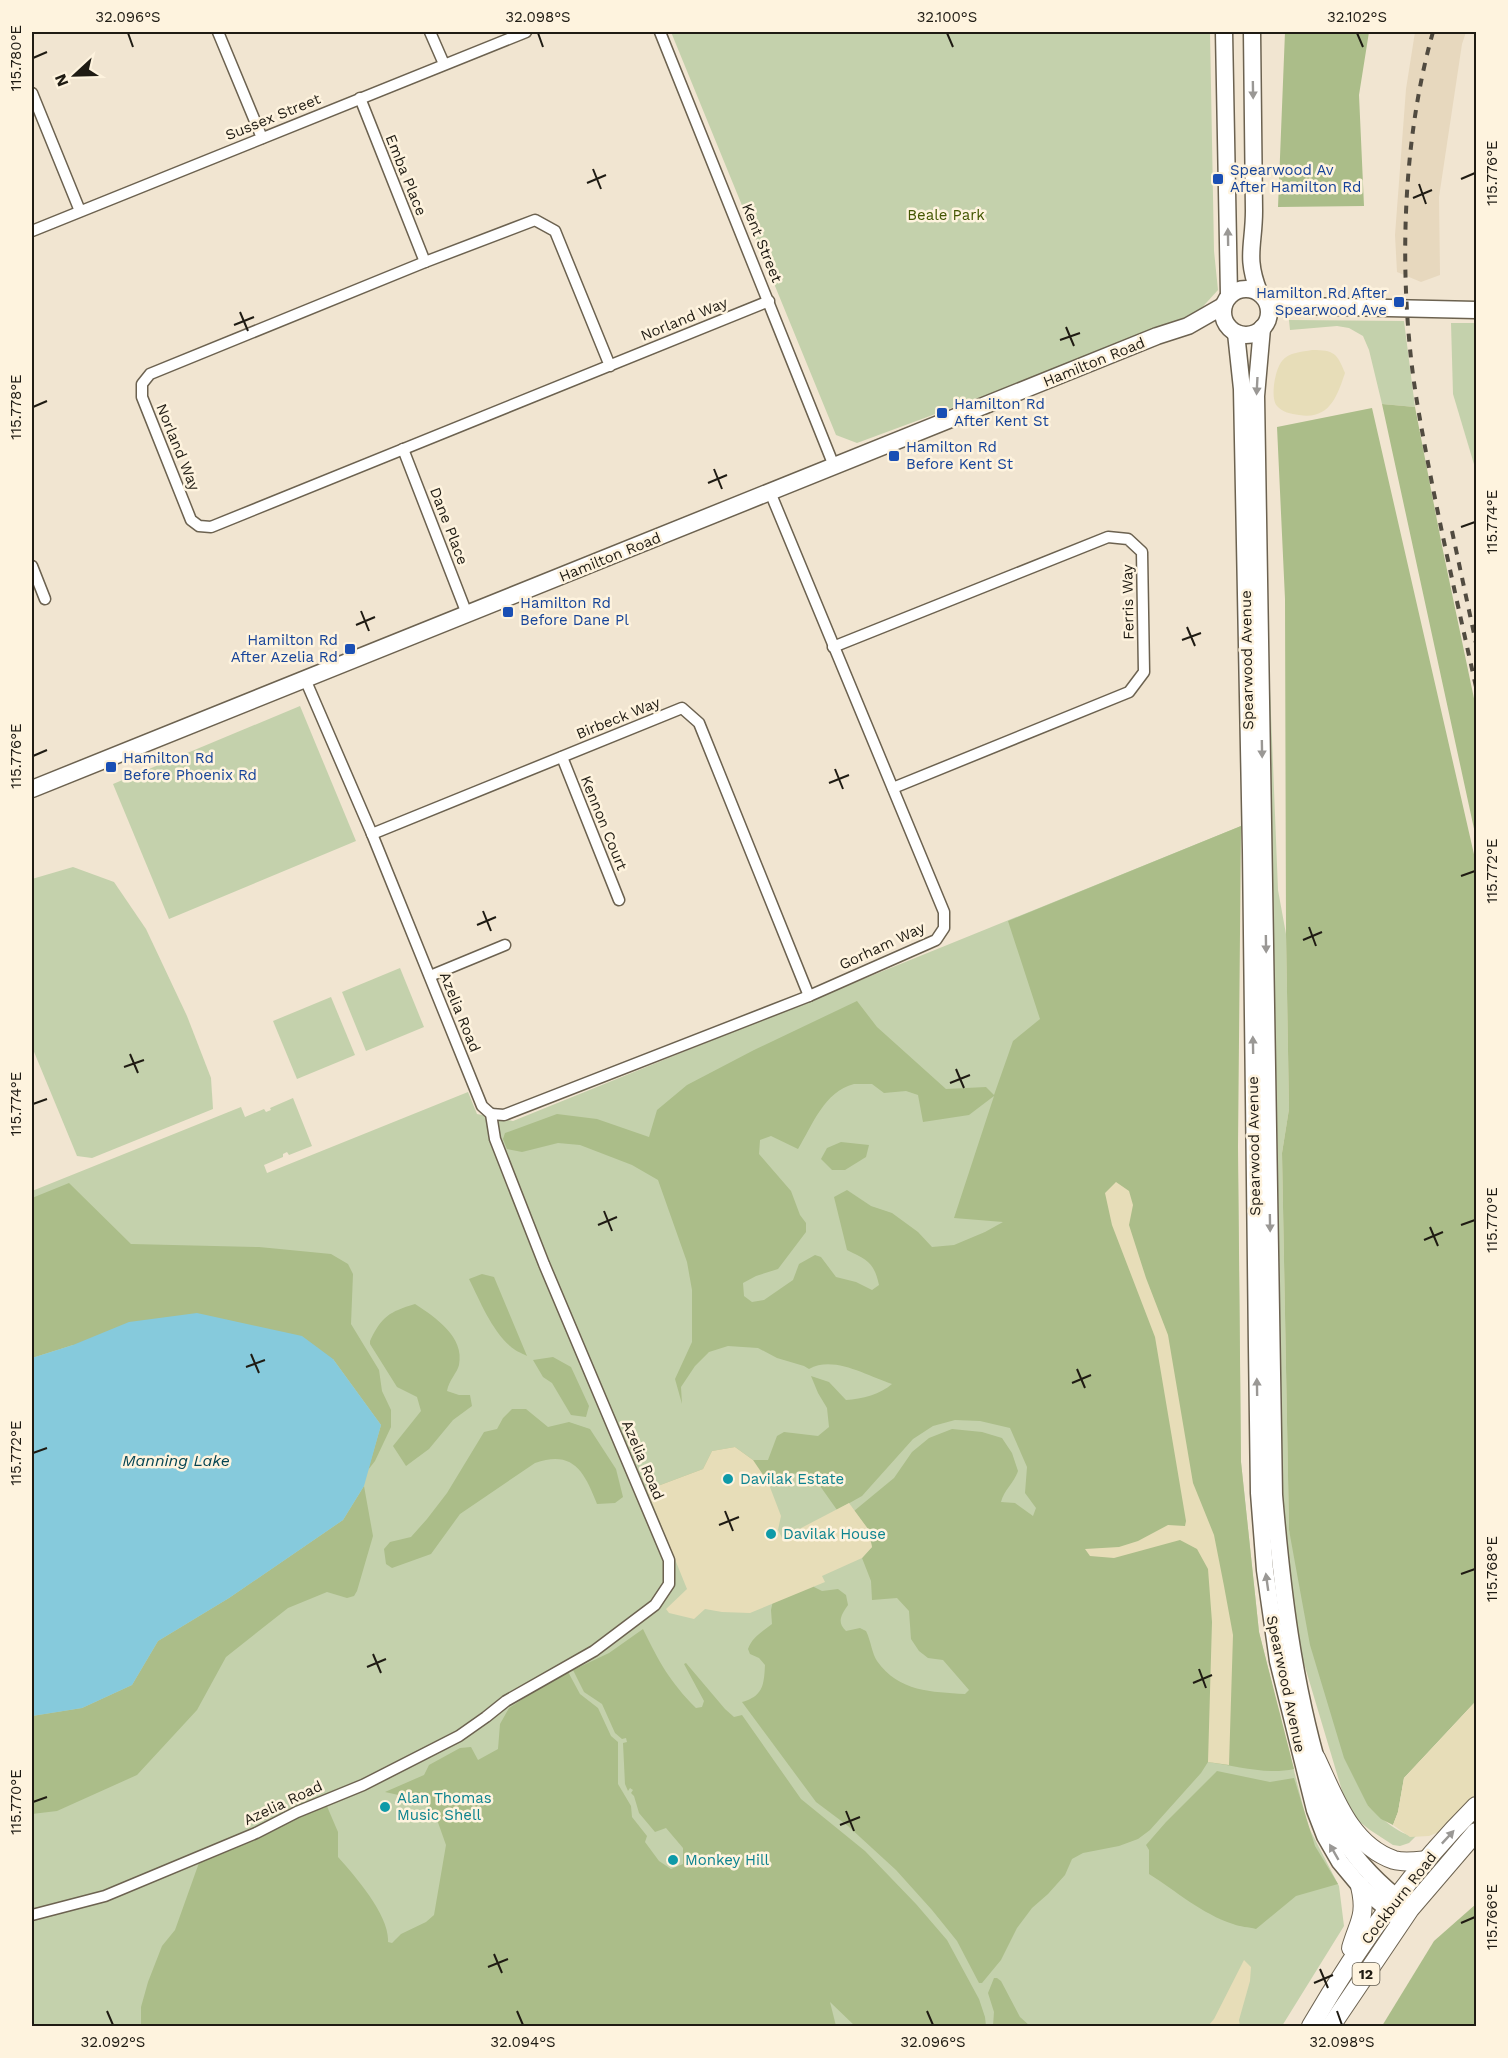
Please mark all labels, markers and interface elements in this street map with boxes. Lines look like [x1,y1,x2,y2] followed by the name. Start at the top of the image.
[95,8,161,26] text: 32.096°S
[505,8,571,26] text: 32.098°S
[917,8,977,26] text: 32.100°S
[1327,8,1387,26] text: 32.102°S
[7,25,25,91] text: 115.780°E
[45,45,105,105] north arrow
[51,71,73,89] text: N
[1248,80,1258,99] one-way arrow
[223,89,324,144] street label: Sussex Street
[382,132,430,218] street label: Emba Place
[1483,140,1501,206] text: 115.776°E
[1230,161,1361,196] place label: Spearwood Av After Hamilton Rd
[1211,172,1225,186] marker: Spearwood Av After Hamilton Rd
[738,201,786,286] street label: Kent Street
[907,206,985,224] park label: Beale Park
[1223,227,1233,246] one-way arrow
[1256,284,1387,319] place label: Hamilton Rd After Spearwood Ave
[638,293,730,345] street label: Norland Way
[1392,295,1406,309] marker: Hamilton Rd After Spearwood Ave
[1040,333,1148,391] street label: Hamilton Road
[7,374,25,440] text: 115.778°E
[1253,377,1262,396] one-way arrow
[954,395,1050,430] place label: Hamilton Rd After Kent St
[152,401,204,493] street label: Norland Way
[935,406,949,420] marker: Hamilton Rd After Kent St
[906,438,1014,473] place label: Hamilton Rd Before Kent St
[887,449,901,463] marker: Hamilton Rd Before Kent St
[426,485,472,567] street label: Dane Place
[1483,490,1501,554] text: 115.774°E
[556,528,664,586] street label: Hamilton Road
[1118,564,1138,640] street label: Ferris Way
[1237,590,1257,730] street label: Spearwood Avenue
[520,594,629,629] place label: Hamilton Rd Before Dane Pl
[501,605,515,619] marker: Hamilton Rd Before Dane Pl
[231,631,338,666] place label: Hamilton Rd After Azelia Rd
[343,642,357,656] marker: Hamilton Rd After Azelia Rd
[573,693,663,743] street label: Birbeck Way
[7,723,25,789] text: 115.776°E
[1258,740,1267,759] one-way arrow
[123,749,257,784] place label: Hamilton Rd Before Phoenix Rd
[104,760,118,774] marker: Hamilton Rd Before Phoenix Rd
[577,773,631,874] street label: Kennon Court
[1483,838,1501,904] text: 115.772°E
[836,918,928,974] street label: Gorham Way
[1261,935,1271,954] one-way arrow
[436,969,484,1055] street label: Azelia Road
[1248,1036,1258,1055] one-way arrow
[7,1072,25,1136] text: 115.774°E
[1244,1076,1264,1216] street label: Spearwood Avenue
[1483,1187,1501,1253] text: 115.770°E
[1266,1214,1275,1233] one-way arrow
[1253,1378,1262,1397] one-way arrow
[618,1417,668,1503] street label: Azelia Road
[7,1420,25,1486] text: 115.772°E
[122,1451,230,1470] water label: Manning Lake
[740,1470,844,1488] place label: Davilak Estate
[721,1472,735,1486] marker: Davilak Estate
[783,1525,886,1543] place label: Davilak House
[764,1527,778,1541] marker: Davilak House
[1483,1536,1501,1602] text: 115.768°E
[1262,1572,1271,1591] one-way arrow
[1263,1614,1309,1754] street label: Spearwood Avenue
[7,1769,25,1835] text: 115.770°E
[241,1777,325,1829] street label: Azelia Road
[397,1789,492,1824] place label: Alan Thomas Music Shell
[378,1800,392,1814] marker: Alan Thomas Music Shell
[1441,1830,1454,1845] one-way arrow
[1329,1843,1339,1860] one-way arrow
[1357,1848,1441,1948] street label: Cockburn Road
[685,1851,770,1869] place label: Monkey Hill
[666,1853,680,1867] marker: Monkey Hill
[1483,1884,1501,1950] text: 115.766°E
[1352,1963,1380,1985] road number: 12
[81,2033,145,2051] text: 32.092°S
[490,2033,556,2051] text: 32.094°S
[900,2033,966,2051] text: 32.096°S
[1309,2033,1375,2051] text: 32.098°S

